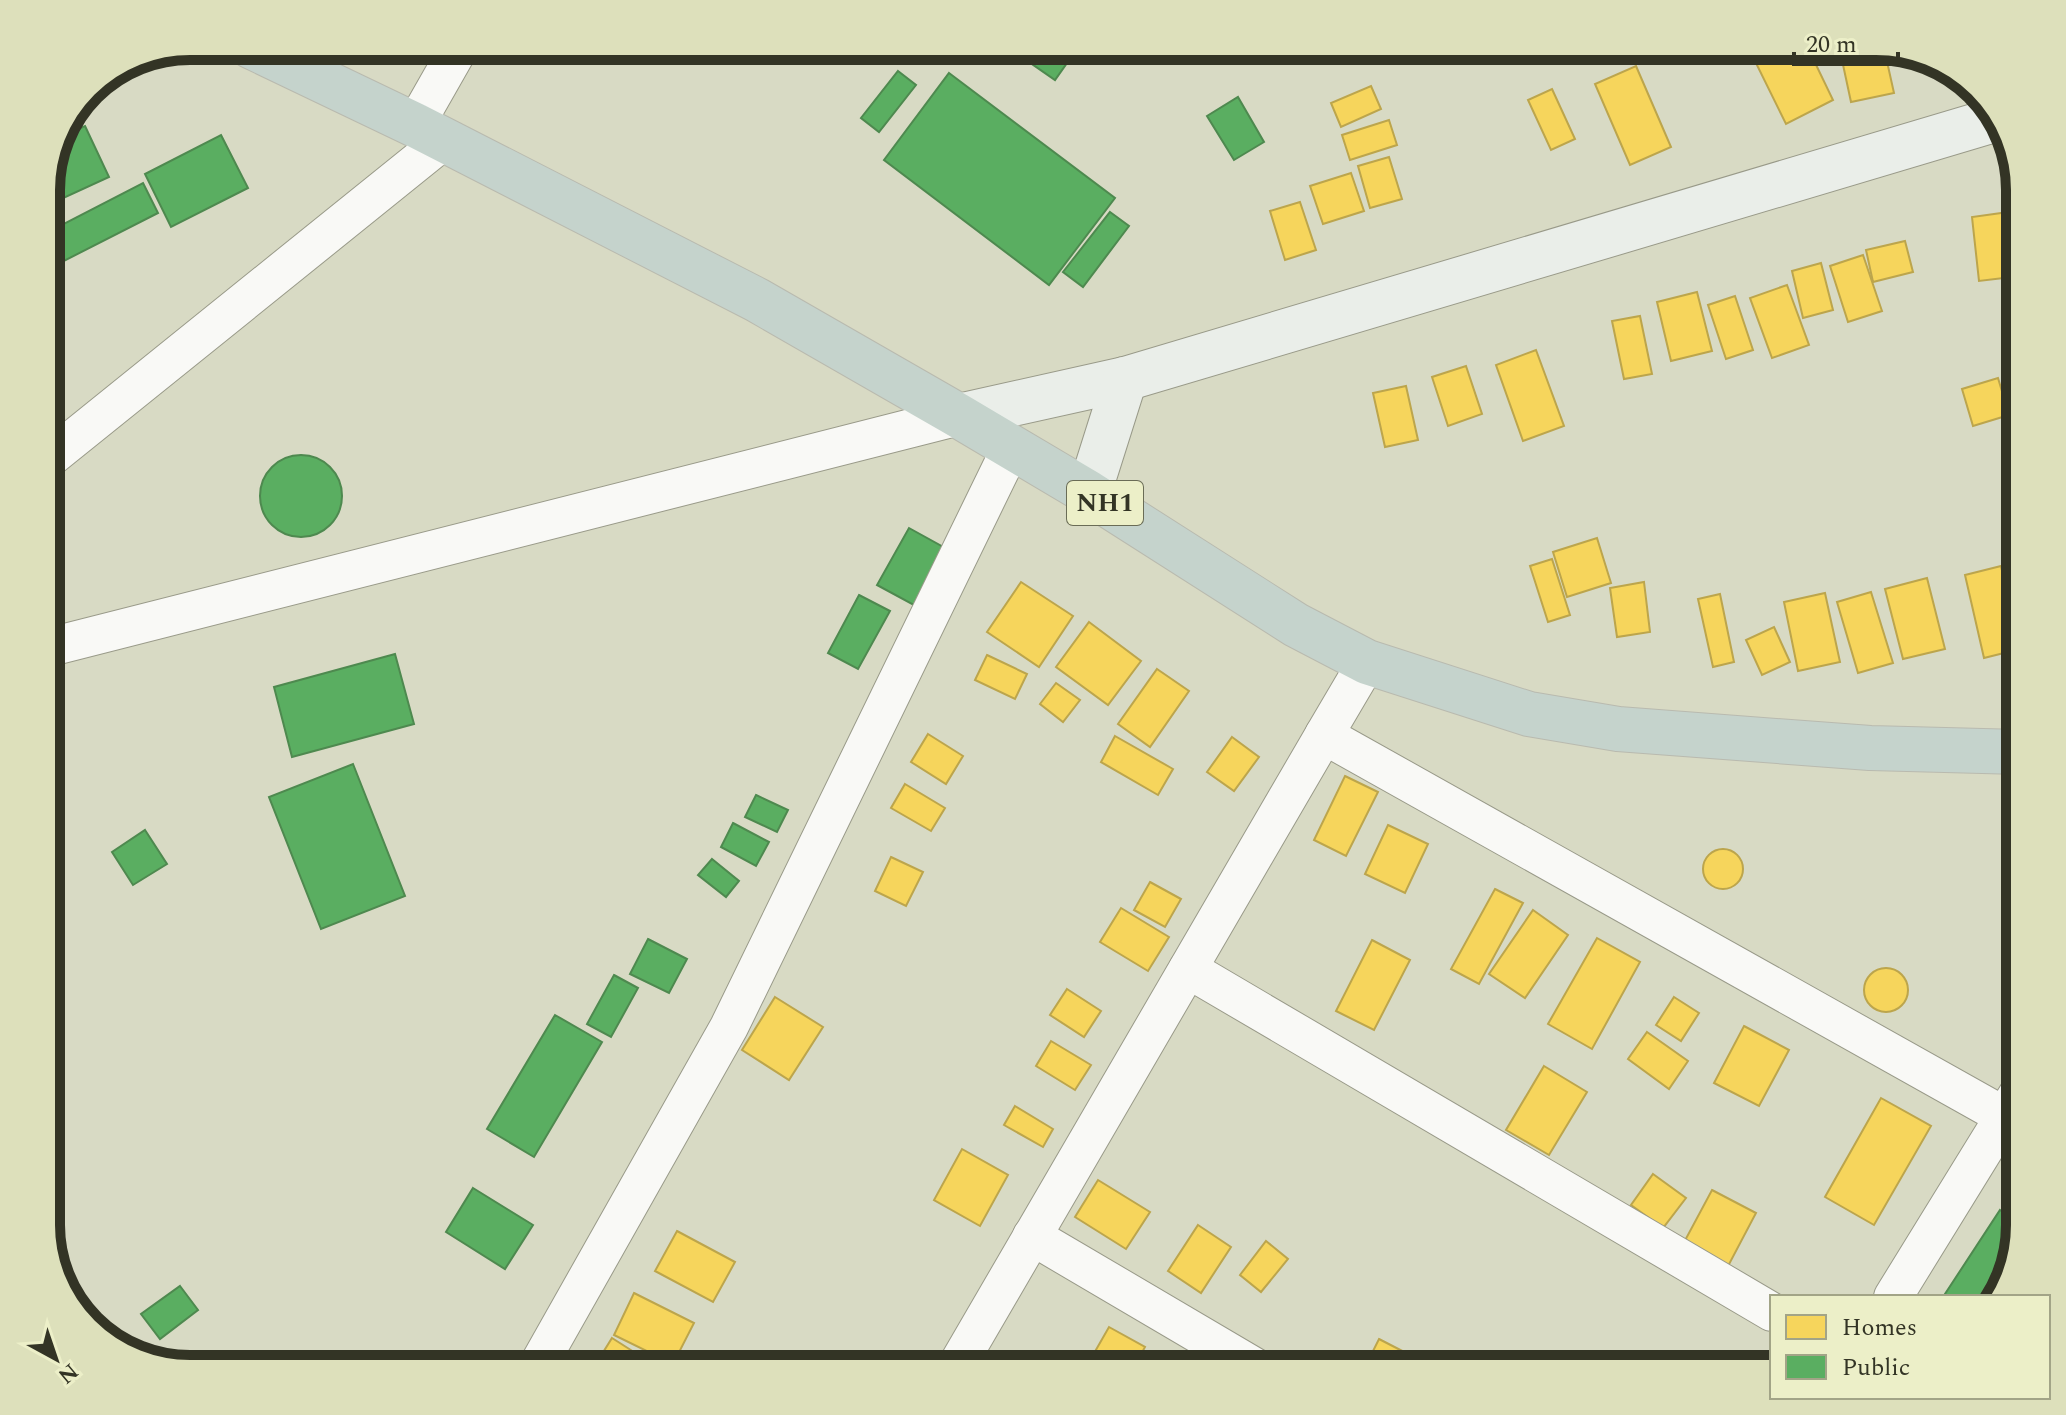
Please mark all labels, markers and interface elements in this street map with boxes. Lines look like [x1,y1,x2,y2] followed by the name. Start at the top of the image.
[1794,16,1898,66] scale bar
[1806,27,1857,63] text: 20 m
[1067,481,1143,525] road number: NH1
[1770,1295,2050,1399] legend
[1842,1310,1917,1346] text: Homes
[16,1319,96,1399] north arrow
[1842,1350,1910,1386] text: Public
[50,1355,85,1392] text: N

